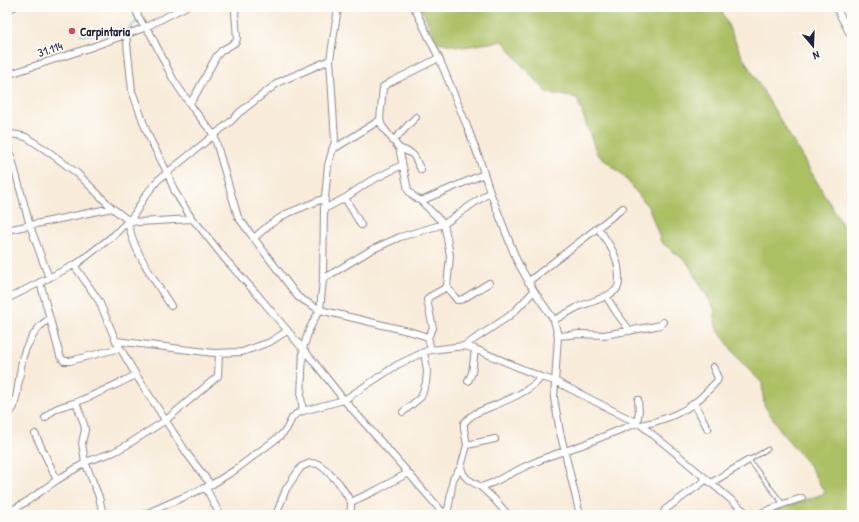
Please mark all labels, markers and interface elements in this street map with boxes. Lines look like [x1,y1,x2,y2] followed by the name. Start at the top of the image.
[80,23,130,41] place label: Carpintaria
[67,26,77,36] marker: Carpintaria
[793,26,833,66] north arrow
[35,37,65,61] street label: 31.114
[811,48,821,63] text: N

